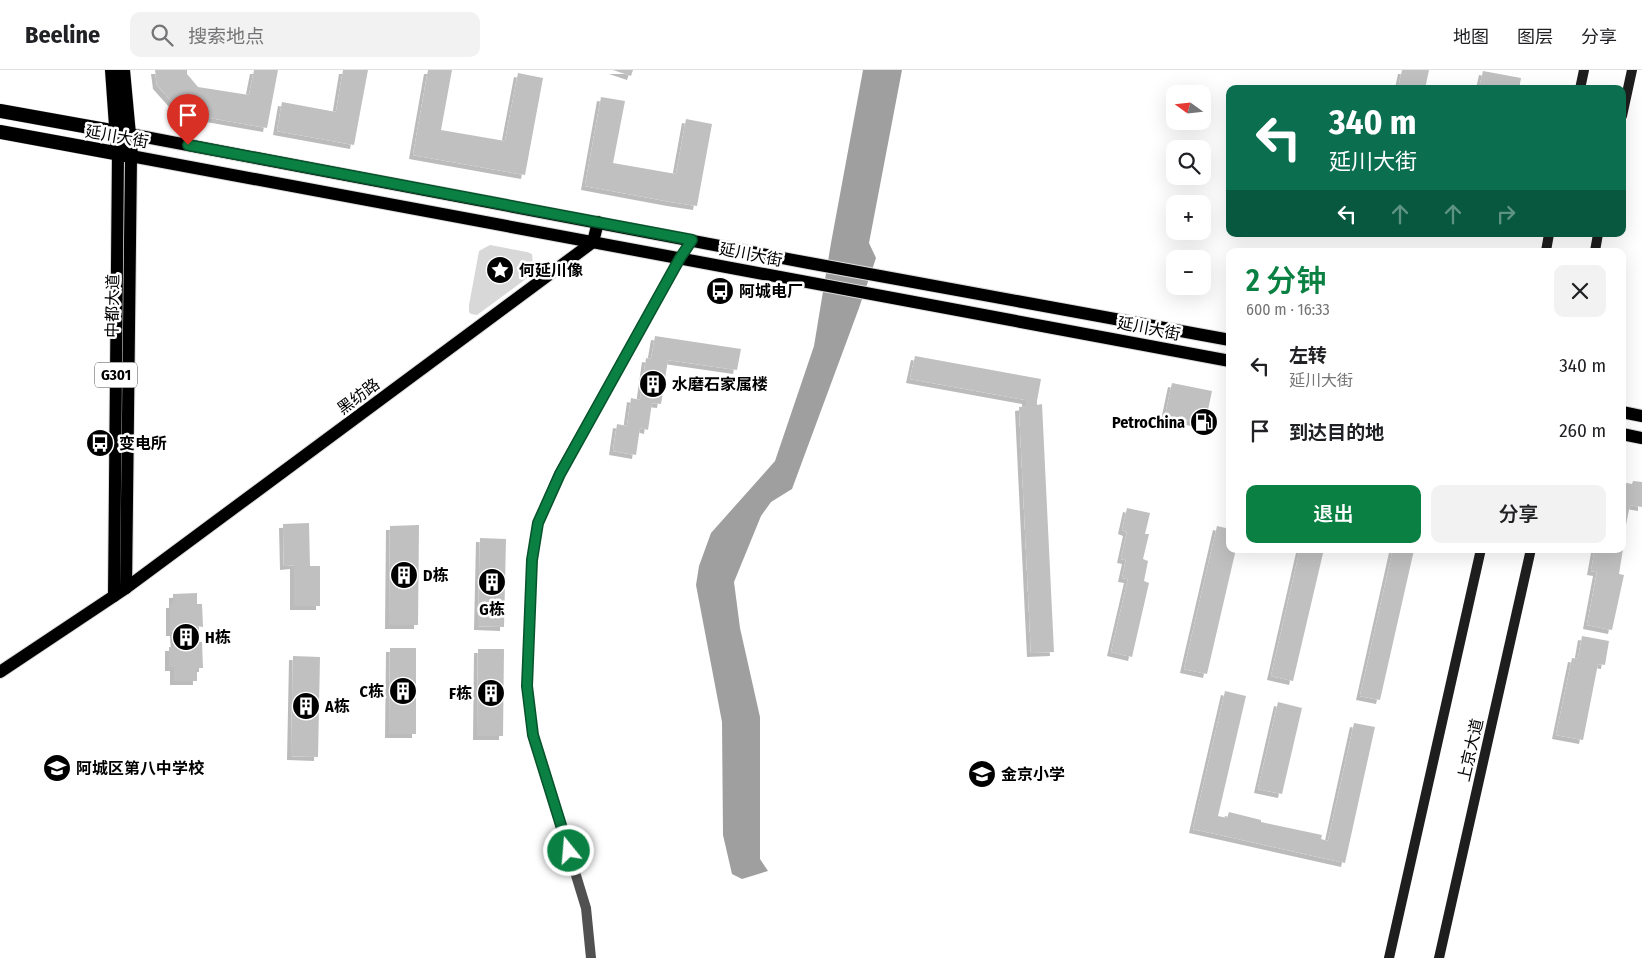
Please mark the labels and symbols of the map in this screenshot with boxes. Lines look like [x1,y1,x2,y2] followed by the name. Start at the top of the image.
[1166,85,1211,130] north arrow
[167,94,209,145] pin
[84,122,150,151] street label: 延川大街
[718,239,784,270] street label: 延川大街
[485,255,515,285] place icon: 何延川像
[519,261,583,280] place label: 何延川像
[102,274,123,338] street label: 中都大道
[705,276,735,306] bus stop icon: 阿城电厂
[739,282,803,301] place label: 阿城电厂
[1116,313,1182,344] street label: 延川大街
[95,362,137,388] road number: G301
[638,369,668,399] building icon: 水磨石家属楼
[333,374,383,418] street label: 黑纺路
[672,375,768,394] place label: 水磨石家属楼
[1189,407,1219,437] fuel station icon: PetroChina
[1112,413,1185,432] place label: PetroChina
[85,428,115,458] bus stop icon: 变电所
[119,434,167,453] place label: 变电所
[389,560,419,590] building icon: D栋
[423,566,449,585] place label: D栋
[477,567,507,597] building icon: G栋
[479,600,505,619] place label: G栋
[171,622,201,652] building icon: H栋
[205,628,231,647] place label: H栋
[388,676,418,706] building icon: C栋
[476,678,506,708] building icon: F栋
[360,682,384,701] place label: C栋
[449,684,472,703] place label: F栋
[291,691,321,721] building icon: A栋
[324,697,350,716] place label: A栋
[1454,717,1487,783] street label: 上京大道
[42,753,72,783] school or university icon: 阿城区第八中学校
[76,759,205,778] place label: 阿城区第八中学校
[967,759,997,789] school or university icon: 金京小学
[1001,765,1065,784] place label: 金京小学
[542,824,594,876] position arrow

